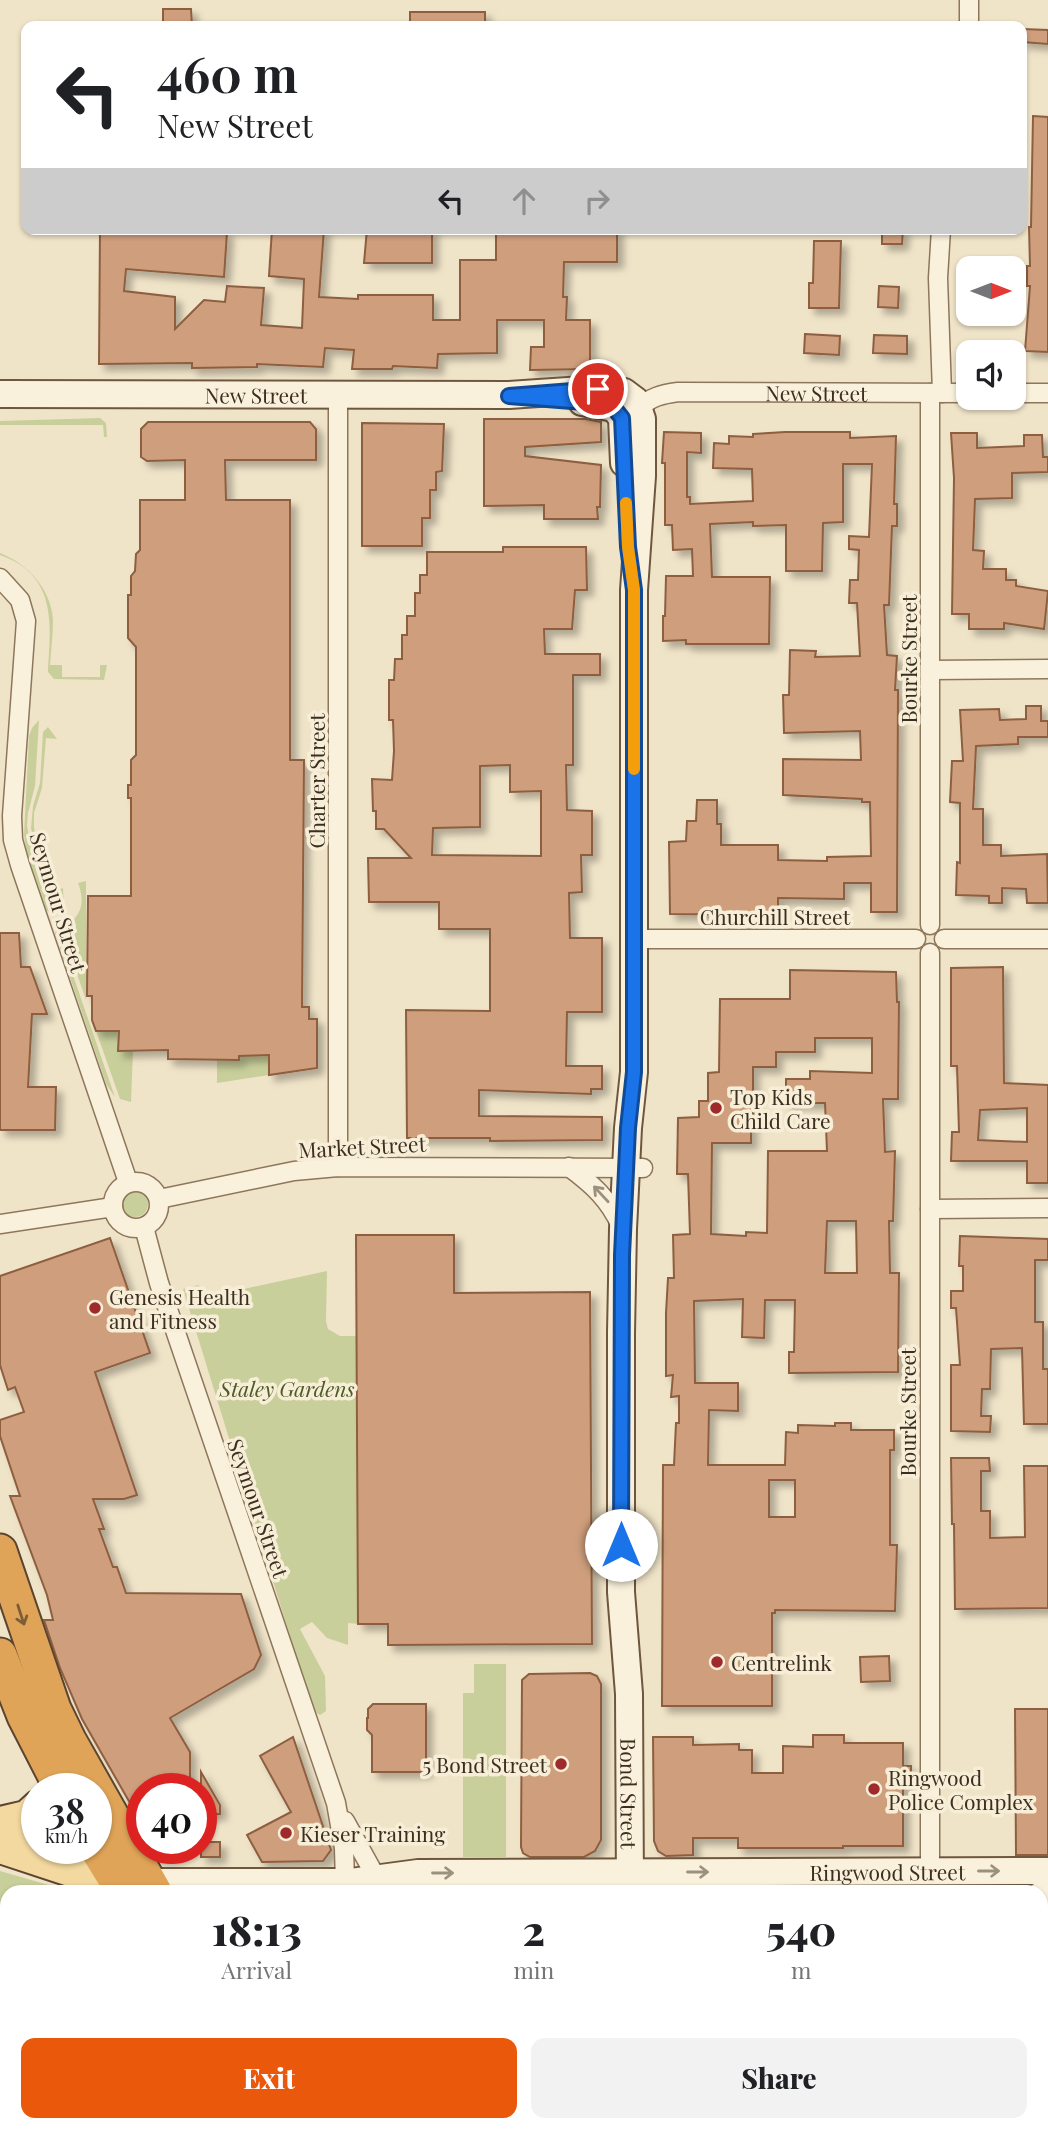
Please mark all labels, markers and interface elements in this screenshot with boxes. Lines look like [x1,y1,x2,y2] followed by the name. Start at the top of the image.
[157,40,298,105] text: 460 m
[42,49,133,140] icon: left
[157,103,313,146] text: New Street
[432,182,470,220] icon: left
[505,182,543,220] icon: ahead
[578,182,616,220] icon: right
[956,256,1026,326] north arrow
[956,256,1026,410] map controls
[956,340,1026,410] button: sound
[568,359,628,419] pin
[579,370,617,408] icon: arrive
[765,378,868,407] street label: New Street
[205,380,308,409] street label: New Street
[894,594,922,723] street label: Bourke Street
[302,713,330,849] street label: Charter Street
[24,828,94,976] street label: Seymour Street
[700,902,851,930] street label: Churchill Street
[730,1082,831,1134] place label: Top Kids Child Care
[708,1100,724,1116] marker: Top Kids Child Care
[297,1129,427,1163] street label: Market Street
[592,1186,609,1203] one-way arrow
[109,1282,251,1334] place label: Genesis Health and Fitness
[87,1300,103,1316] marker: Genesis Health and Fitness
[893,1347,921,1476] street label: Bourke Street
[219,1374,354,1402] park label: Staley Gardens
[222,1435,296,1582] street label: Seymour Street
[584,1508,658,1582] position arrow
[16,1604,29,1626] one-way arrow
[731,1648,832,1676] place label: Centrelink
[709,1654,725,1670] marker: Centrelink
[615,1738,644,1850] street label: Bond Street
[422,1750,548,1778] place label: 5 Bond Street
[553,1756,569,1772] marker: 5 Bond Street
[888,1763,1034,1815] place label: Ringwood Police Complex
[126,1773,217,1864] speed limit sign: 40
[866,1781,882,1797] marker: Ringwood Police Complex
[48,1786,85,1833] text: 38
[300,1819,445,1847] place label: Kieser Training
[45,1824,88,1848] text: km/h
[278,1825,294,1841] marker: Kieser Training
[809,1857,966,1886] street label: Ringwood Street
[977,1864,1000,1878] one-way arrow
[687,1865,710,1879] one-way arrow
[431,1866,454,1879] one-way arrow
[212,1901,302,1957] text: 18:13
[523,1901,545,1957] text: 2
[766,1901,836,1957] text: 540
[221,1954,292,1985] text: Arrival
[513,1954,554,1985] text: min
[791,1954,811,1985] text: m
[21,2038,517,2118] button: Exit
[531,2038,1027,2118] button: Share

